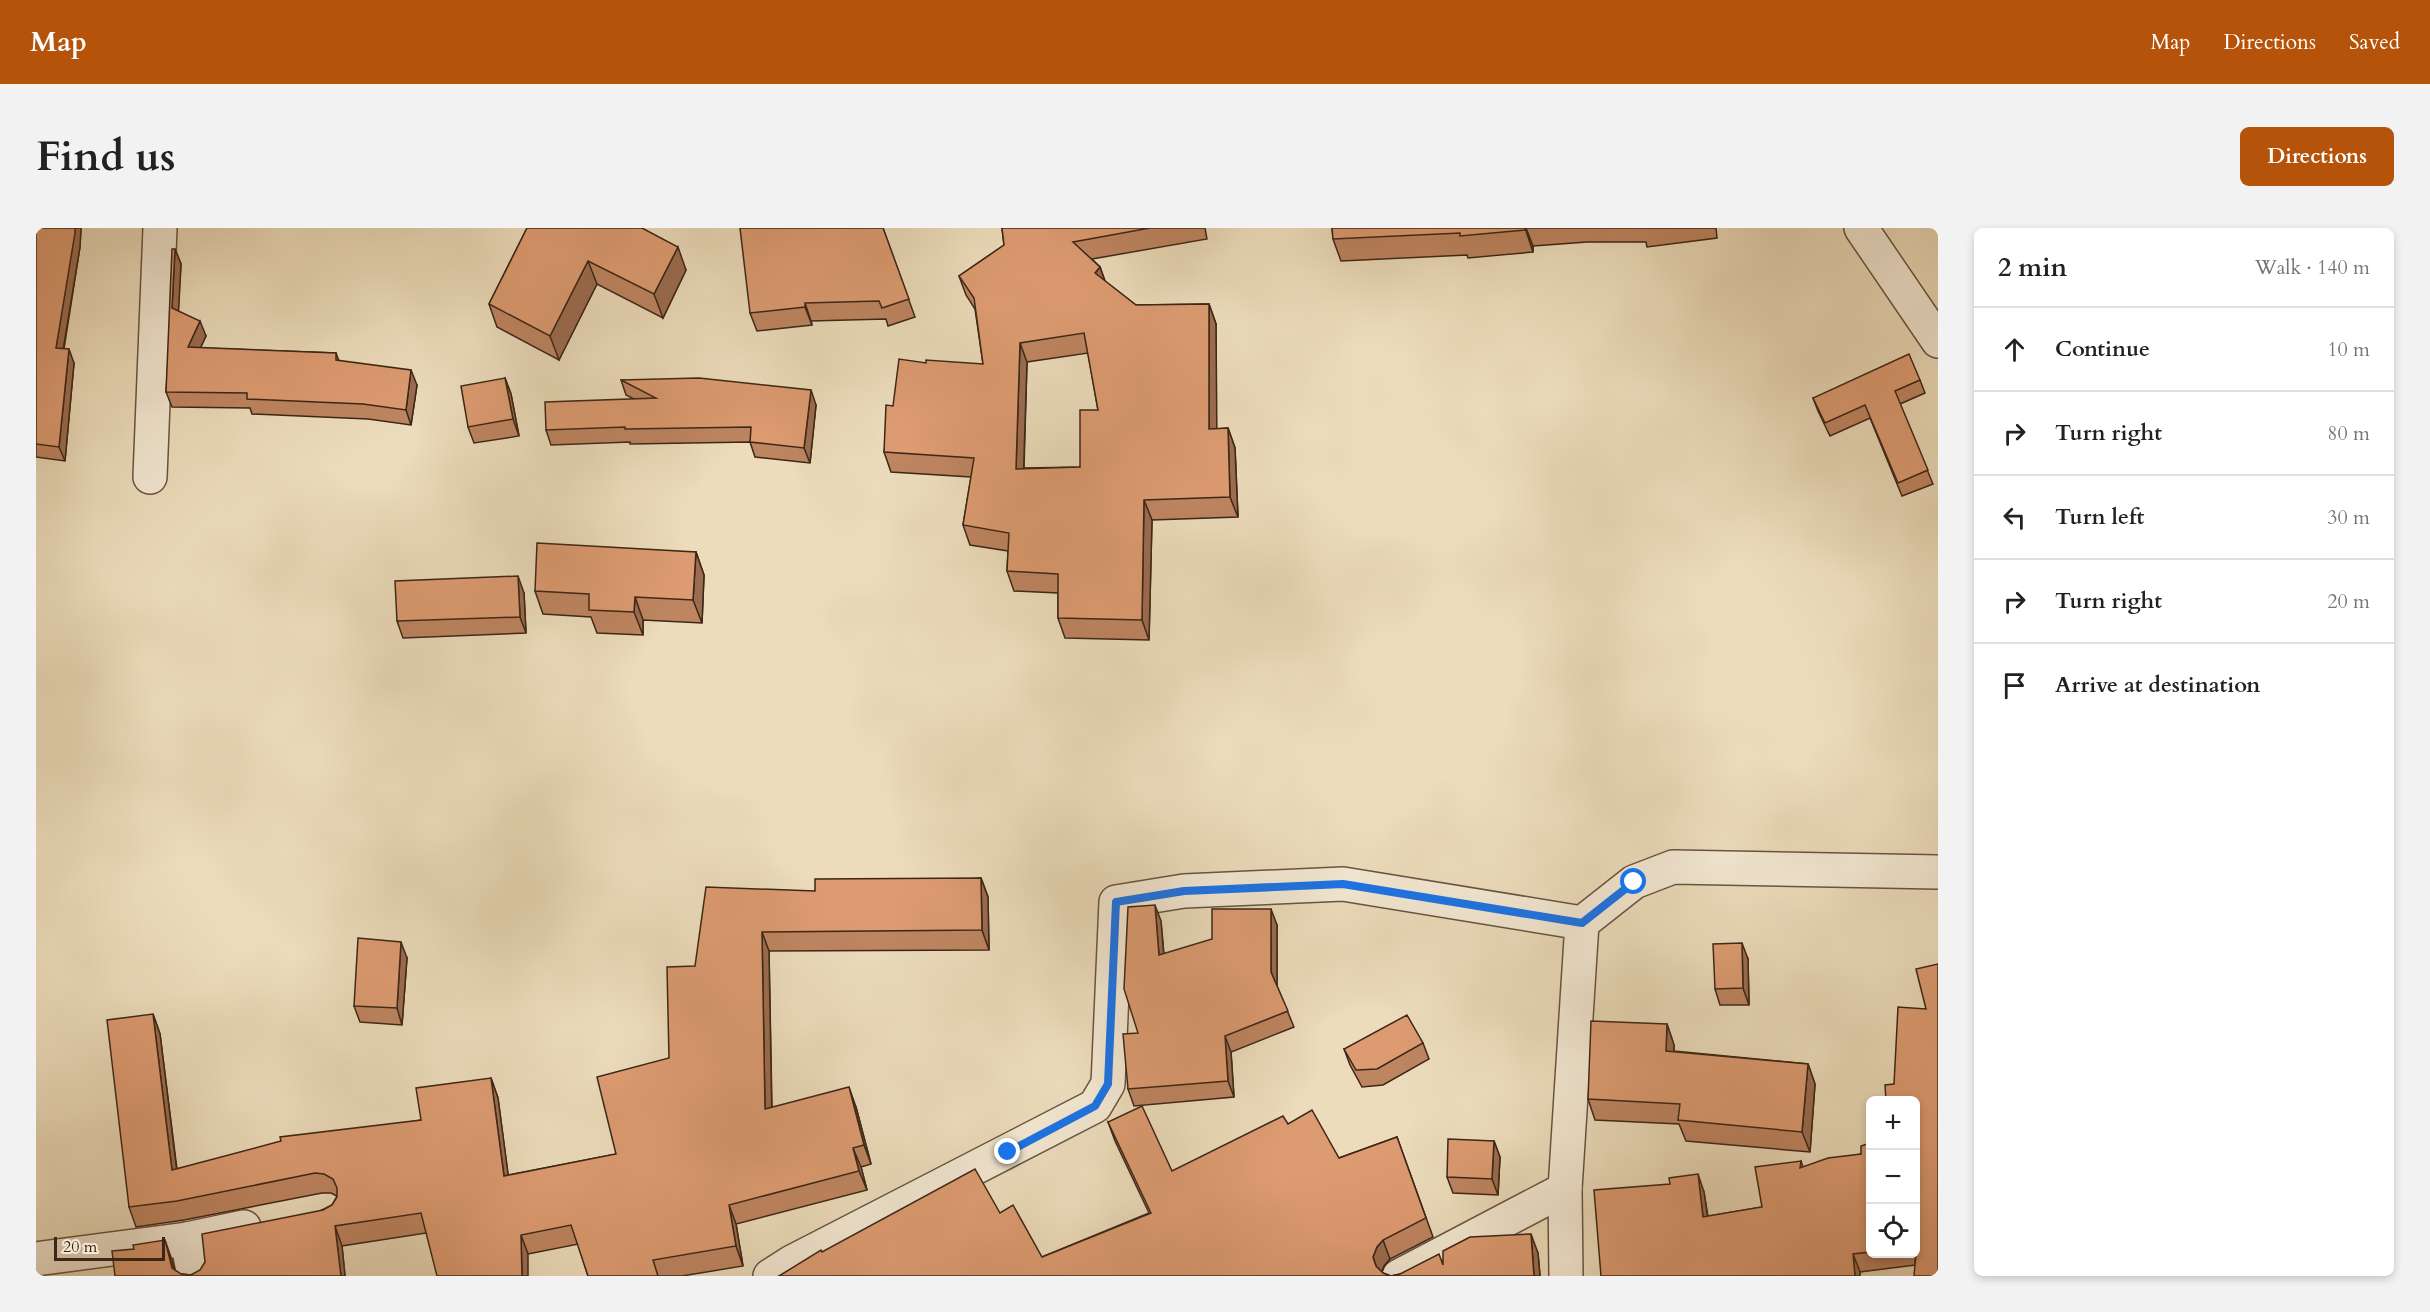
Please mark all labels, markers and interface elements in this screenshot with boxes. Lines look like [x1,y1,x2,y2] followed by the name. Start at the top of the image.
[30,23,87,61] text: Map
[2150,28,2190,57] text: Map
[2223,28,2316,57] text: Directions
[2349,28,2400,57] text: Saved
[2240,127,2394,186] button: Directions
[36,128,176,185] text: Find us
[1998,250,2067,285] text: 2 min
[2255,254,2370,281] text: Walk · 140 m
[1998,333,2031,366] icon: ahead
[2055,334,2150,364] text: Continue
[2327,336,2370,363] text: 10 m
[1998,417,2031,450] icon: right
[2055,418,2162,448] text: Turn right
[2327,420,2370,447] text: 80 m
[1998,501,2031,534] icon: left
[2055,502,2144,532] text: Turn left
[2327,504,2370,531] text: 30 m
[1998,585,2031,618] icon: right
[2055,586,2162,616] text: Turn right
[2327,588,2370,615] text: 20 m
[1998,669,2031,702] icon: arrive
[2055,670,2260,700] text: Arrive at destination
[1620,868,1646,894] route start
[1866,1096,1920,1258] map controls
[1866,1096,1920,1150] button: +
[994,1138,1020,1164] route end
[1866,1150,1920,1204] button: −
[1866,1204,1920,1258] button: locate
[54,1234,165,1262] scale bar
[63,1236,97,1258] text: 20 m

